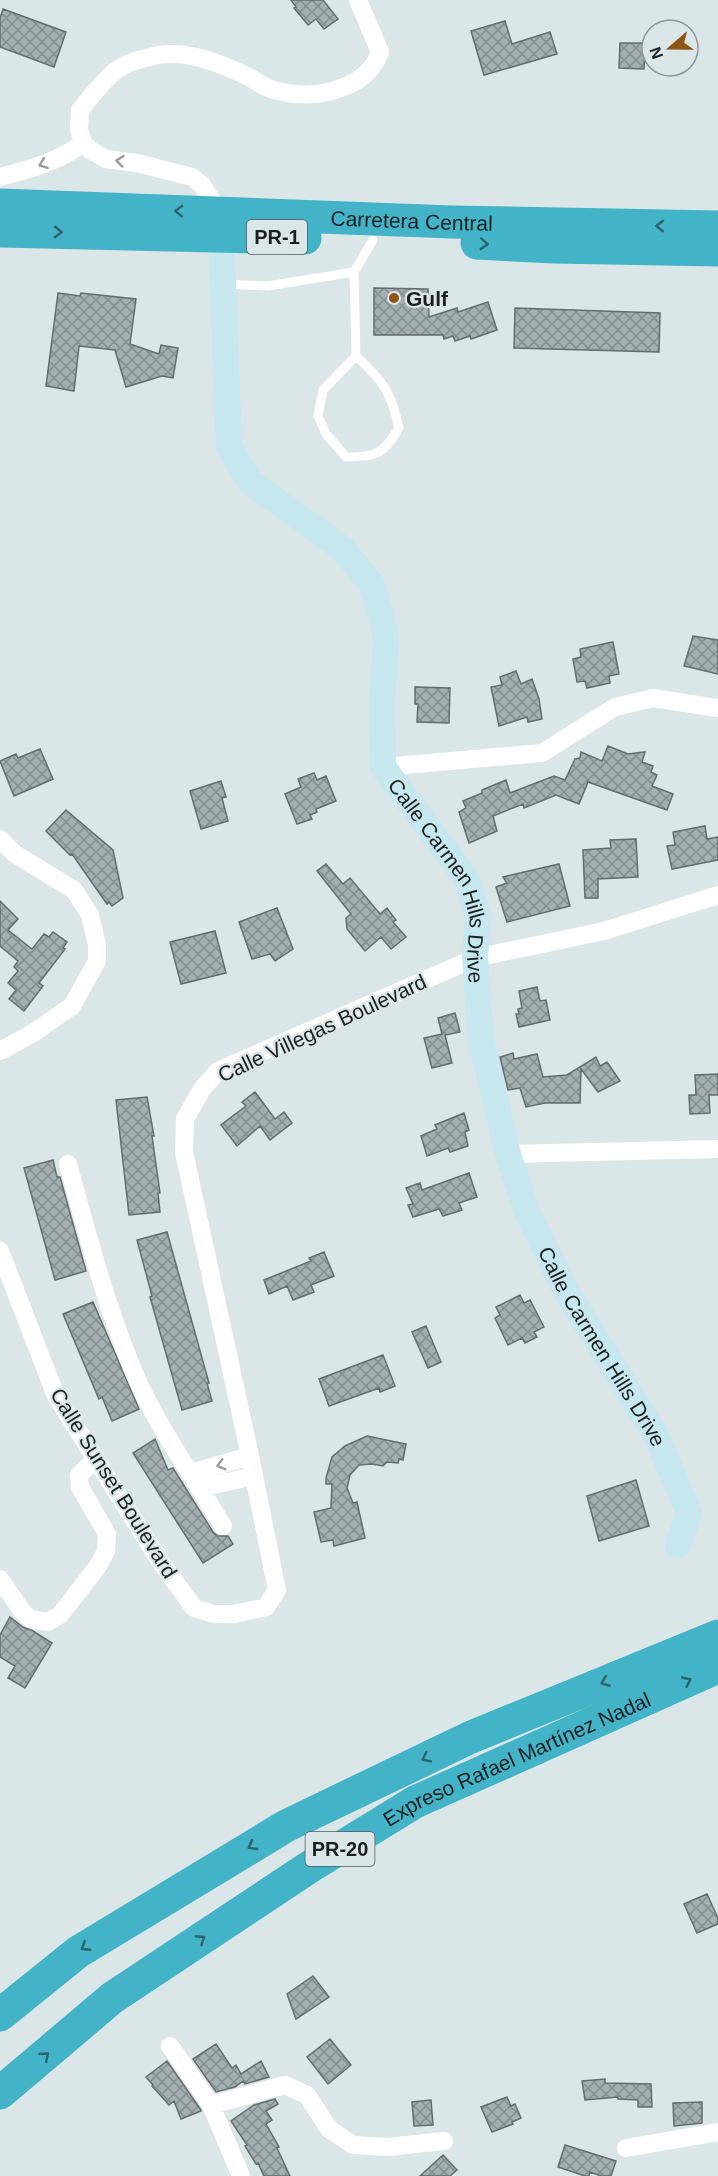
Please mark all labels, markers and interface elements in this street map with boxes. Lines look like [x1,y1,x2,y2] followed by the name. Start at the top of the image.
[640,18,700,78] north arrow
[646,45,666,61] text: N
[116,155,125,168] one-way arrow
[39,157,49,170] one-way arrow
[174,205,183,217] one-way arrow
[330,206,493,234] street label: Carretera Central
[655,219,664,232] one-way arrow
[247,220,307,254] road number: PR-1
[54,226,63,238] one-way arrow
[480,237,489,250] one-way arrow
[406,287,449,310] place label: Gulf
[387,291,401,305] marker: Gulf
[384,774,489,984] street label: Calle Carmen Hills Drive
[214,970,430,1086] street label: Calle Villegas Boulevard
[534,1243,671,1450] street label: Calle Carmen Hills Drive
[46,1384,182,1582] street label: Calle Sunset Boulevard
[216,1458,227,1470] one-way arrow
[601,1675,612,1687] one-way arrow
[680,1676,691,1688] one-way arrow
[378,1687,654,1831] street label: Expreso Rafael Martínez Nadal
[421,1751,432,1763] one-way arrow
[306,1832,374,1866] road number: PR-20
[248,1839,258,1850] one-way arrow
[194,1935,205,1946] one-way arrow
[81,1940,92,1951] one-way arrow
[38,2052,49,2063] one-way arrow

